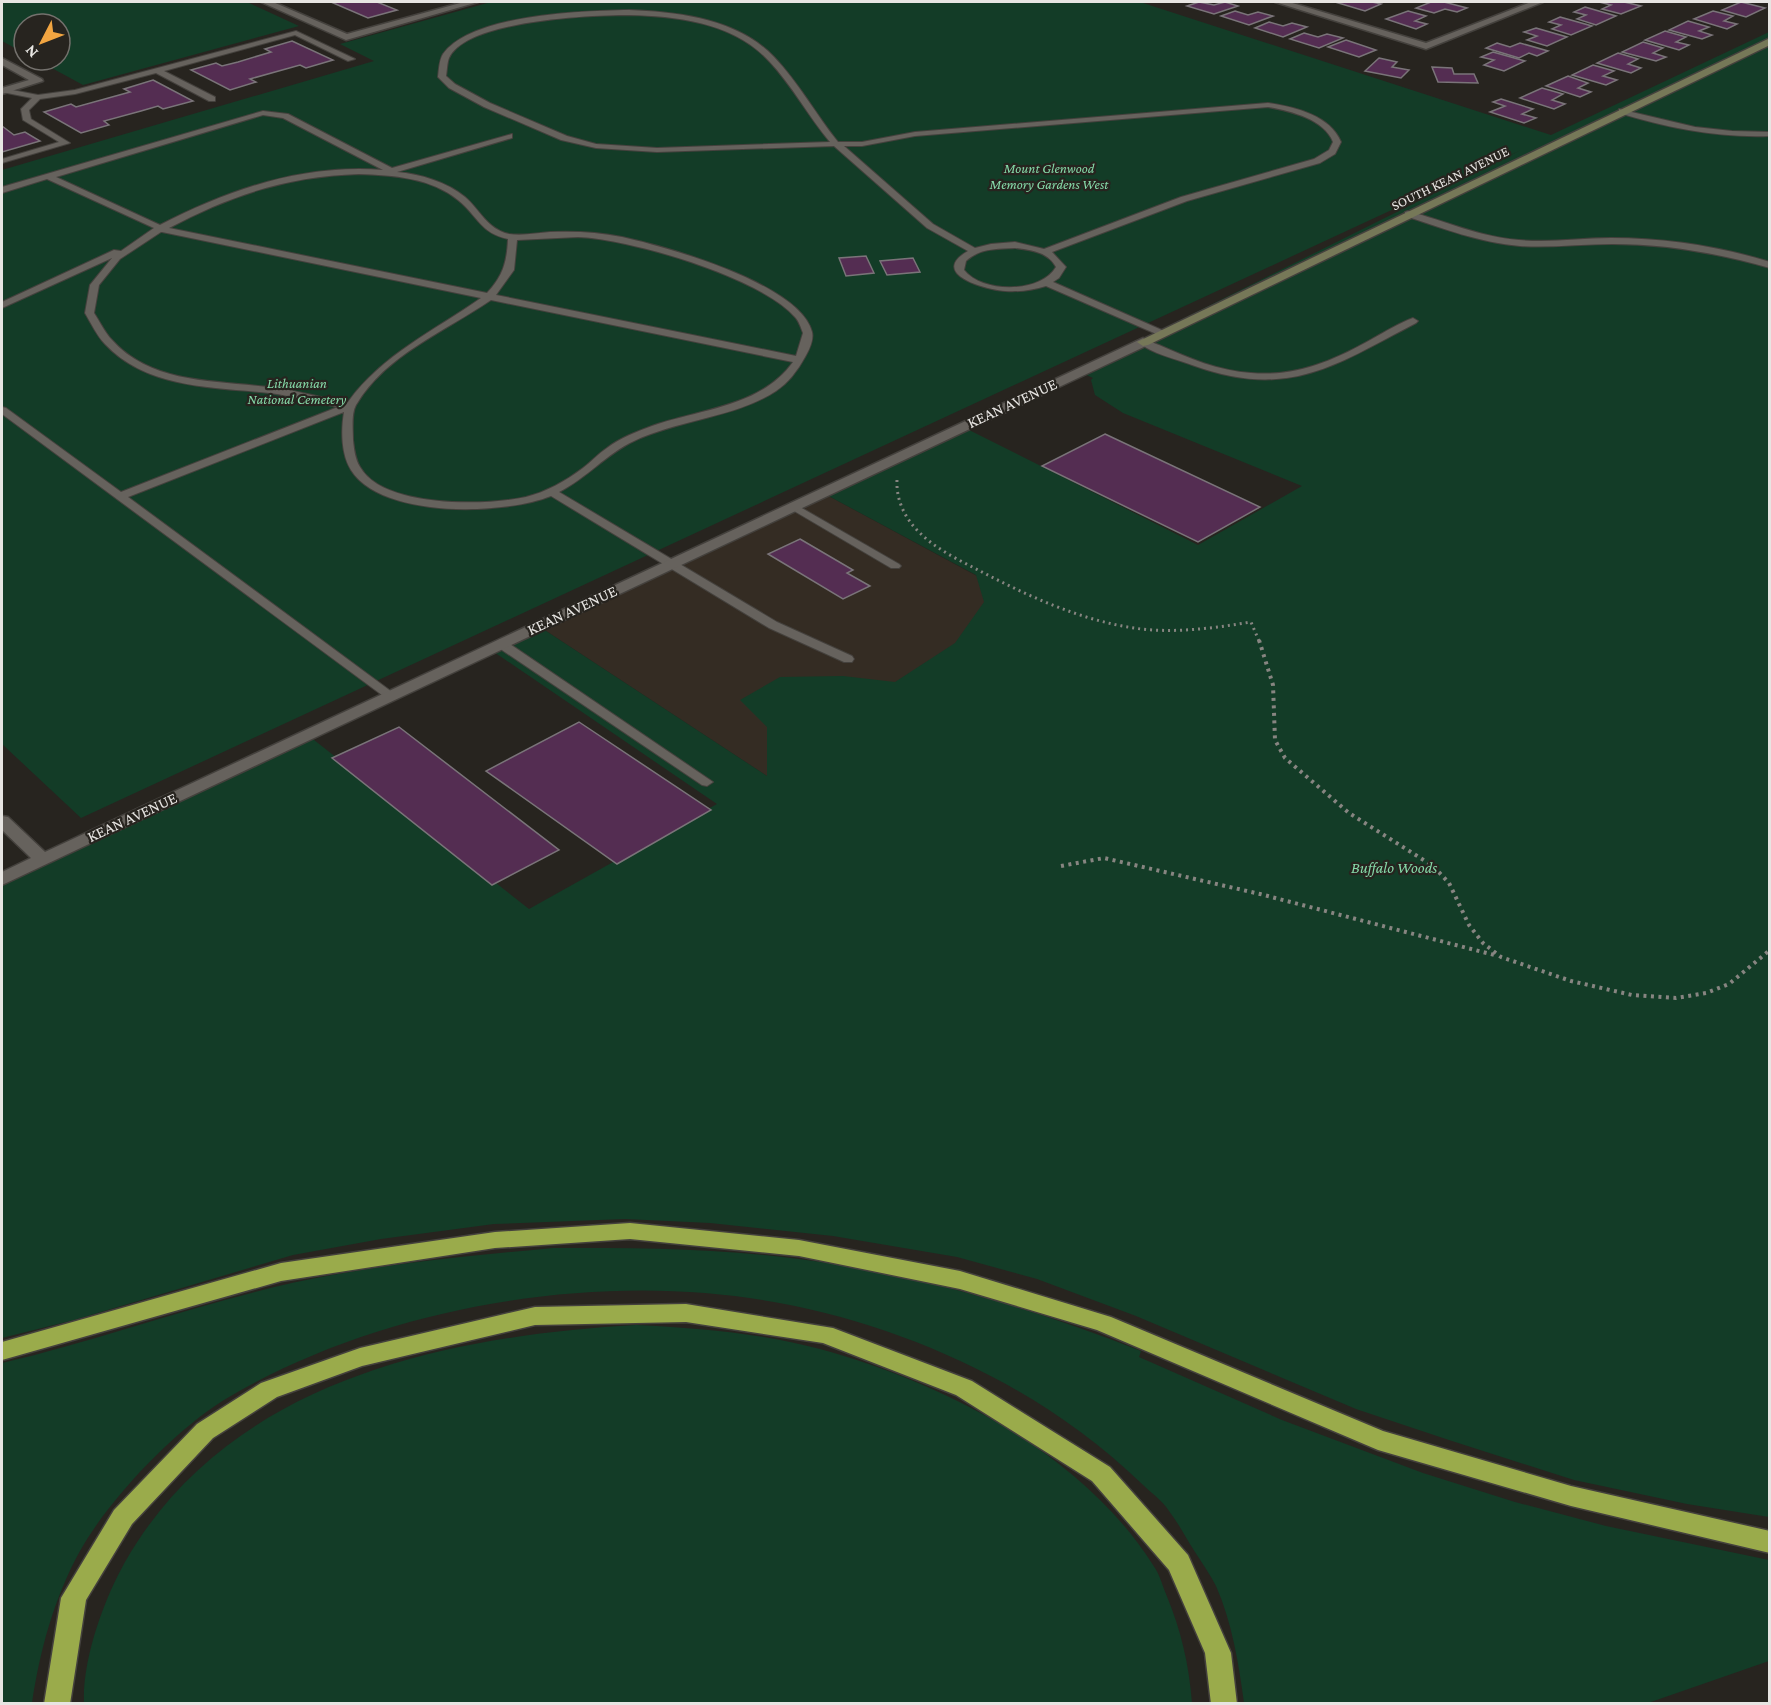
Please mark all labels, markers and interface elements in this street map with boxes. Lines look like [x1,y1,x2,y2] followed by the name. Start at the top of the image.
[12,12,72,72] north arrow
[21,42,41,61] text: N
[1388,142,1512,213] street label: SOUTH KEAN AVENUE
[989,160,1109,192] park label: Mount Glenwood Memory Gardens West
[248,375,347,407] park label: Lithuanian National Cemetery
[965,375,1060,431] street label: KEAN AVENUE
[525,582,620,638] street label: KEAN AVENUE
[85,789,180,845] street label: KEAN AVENUE
[1351,859,1437,877] park label: Buffalo Woods

